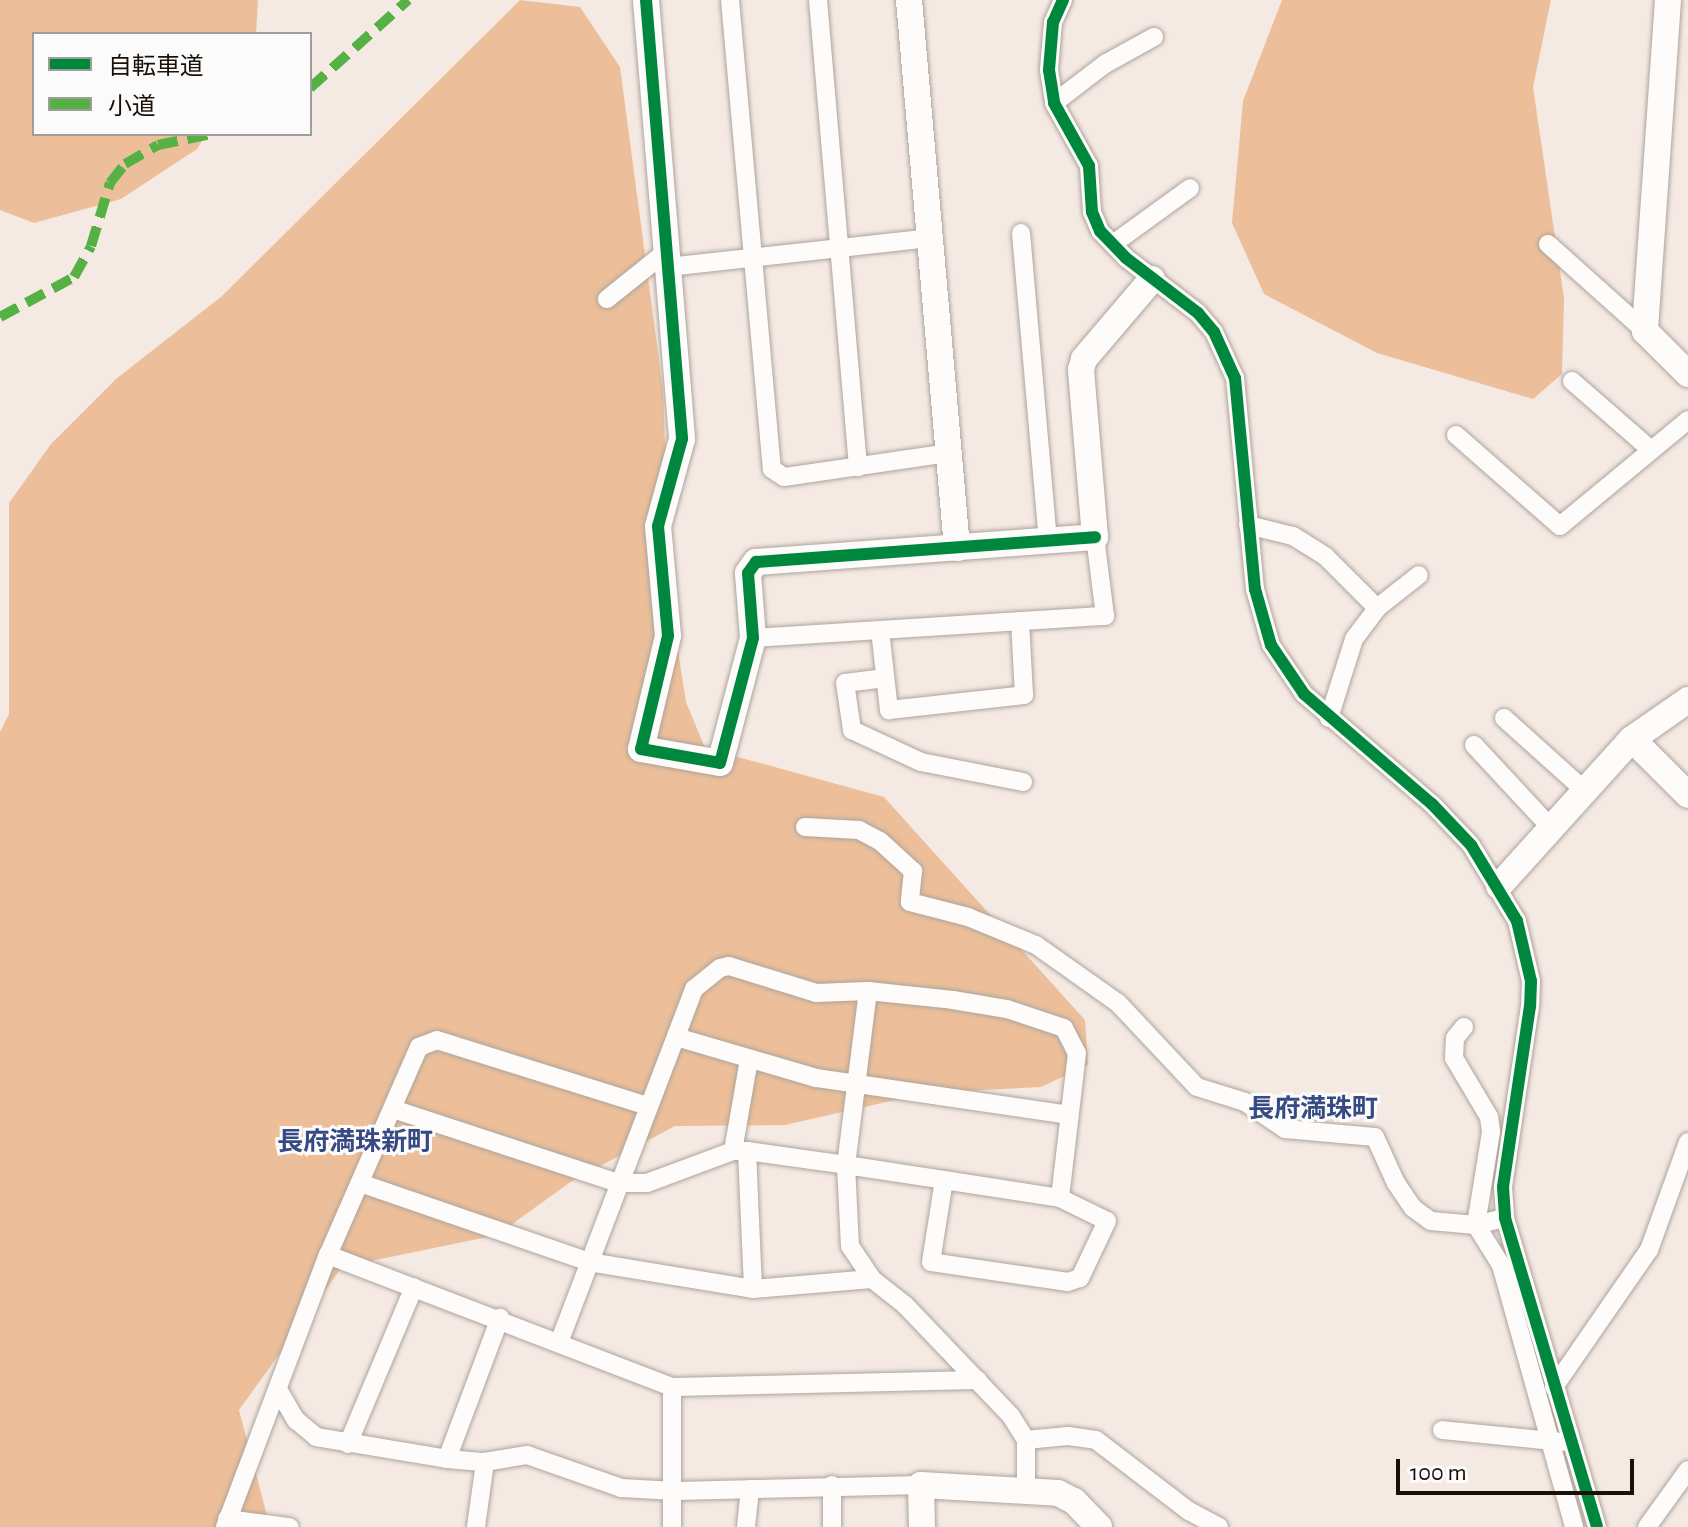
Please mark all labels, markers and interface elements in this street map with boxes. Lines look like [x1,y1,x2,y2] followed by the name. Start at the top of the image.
[32,32,312,136] legend
[108,55,204,79] text: 自転車道
[108,95,156,119] text: 小道
[1248,1094,1378,1126] district label: 長府満珠町
[277,1127,433,1159] district label: 長府満珠新町
[1400,1443,1638,1493] scale bar
[1410,1461,1467,1485] text: 100 m

